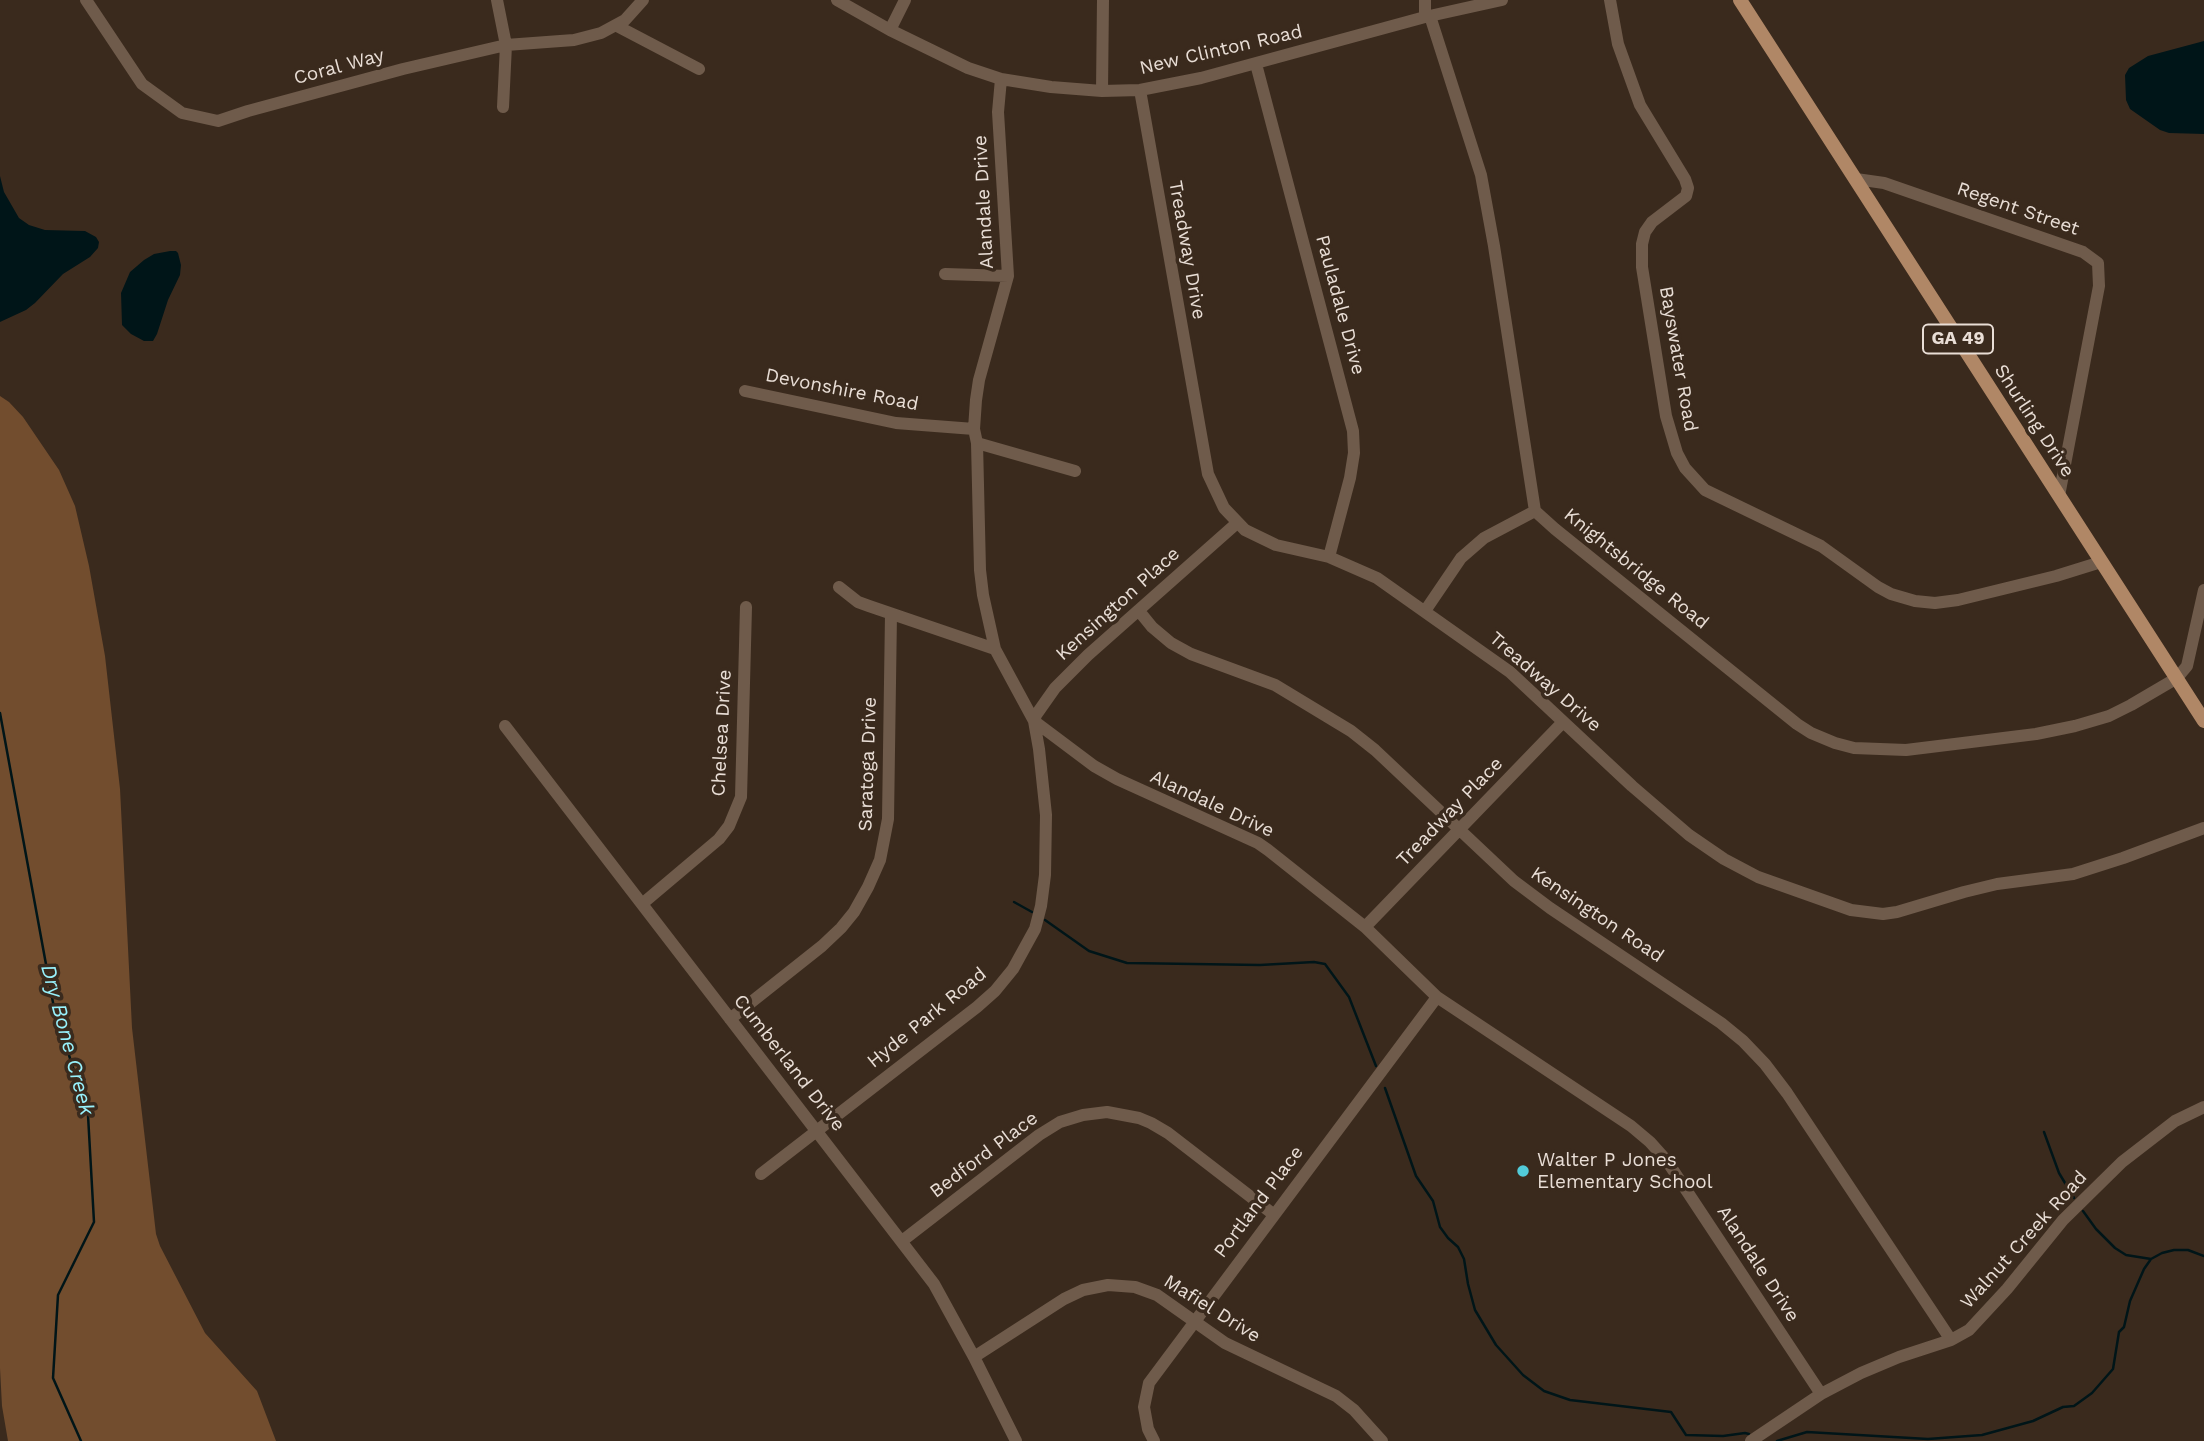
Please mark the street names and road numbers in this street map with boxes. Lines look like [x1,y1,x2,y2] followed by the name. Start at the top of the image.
[1137,20,1305,80] street label: New Clinton Road
[291,44,387,90] street label: Coral Way
[969,134,999,270] street label: Alandale Drive
[1954,177,2082,241] street label: Regent Street
[1164,179,1210,321] street label: Treadway Drive
[1310,233,1370,377] street label: Pauladale Drive
[1654,285,1702,433] street label: Bayswater Road
[1923,324,1993,354] road number: GA 49
[1989,360,2079,482] street label: Shurling Drive
[763,364,921,416] street label: Devonshire Road
[1559,504,1713,634] street label: Knightsbridge Road
[1051,542,1185,666] street label: Kensington Place
[1484,627,1606,737] street label: Treadway Drive
[707,669,737,797] street label: Chelsea Drive
[854,696,882,832] street label: Saratoga Drive
[1392,753,1508,871] street label: Treadway Place
[1146,765,1278,843] street label: Alandale Drive
[1526,862,1668,968] street label: Kensington Road
[863,963,991,1073] street label: Hyde Park Road
[728,990,850,1136] street label: Cumberland Drive
[925,1107,1043,1203] street label: Bedford Place
[1209,1141,1309,1263] street label: Portland Place
[1956,1166,2092,1314] street label: Walnut Creek Road
[1712,1202,1804,1326] street label: Alandale Drive
[1159,1270,1265,1348] street label: Mafiel Drive

